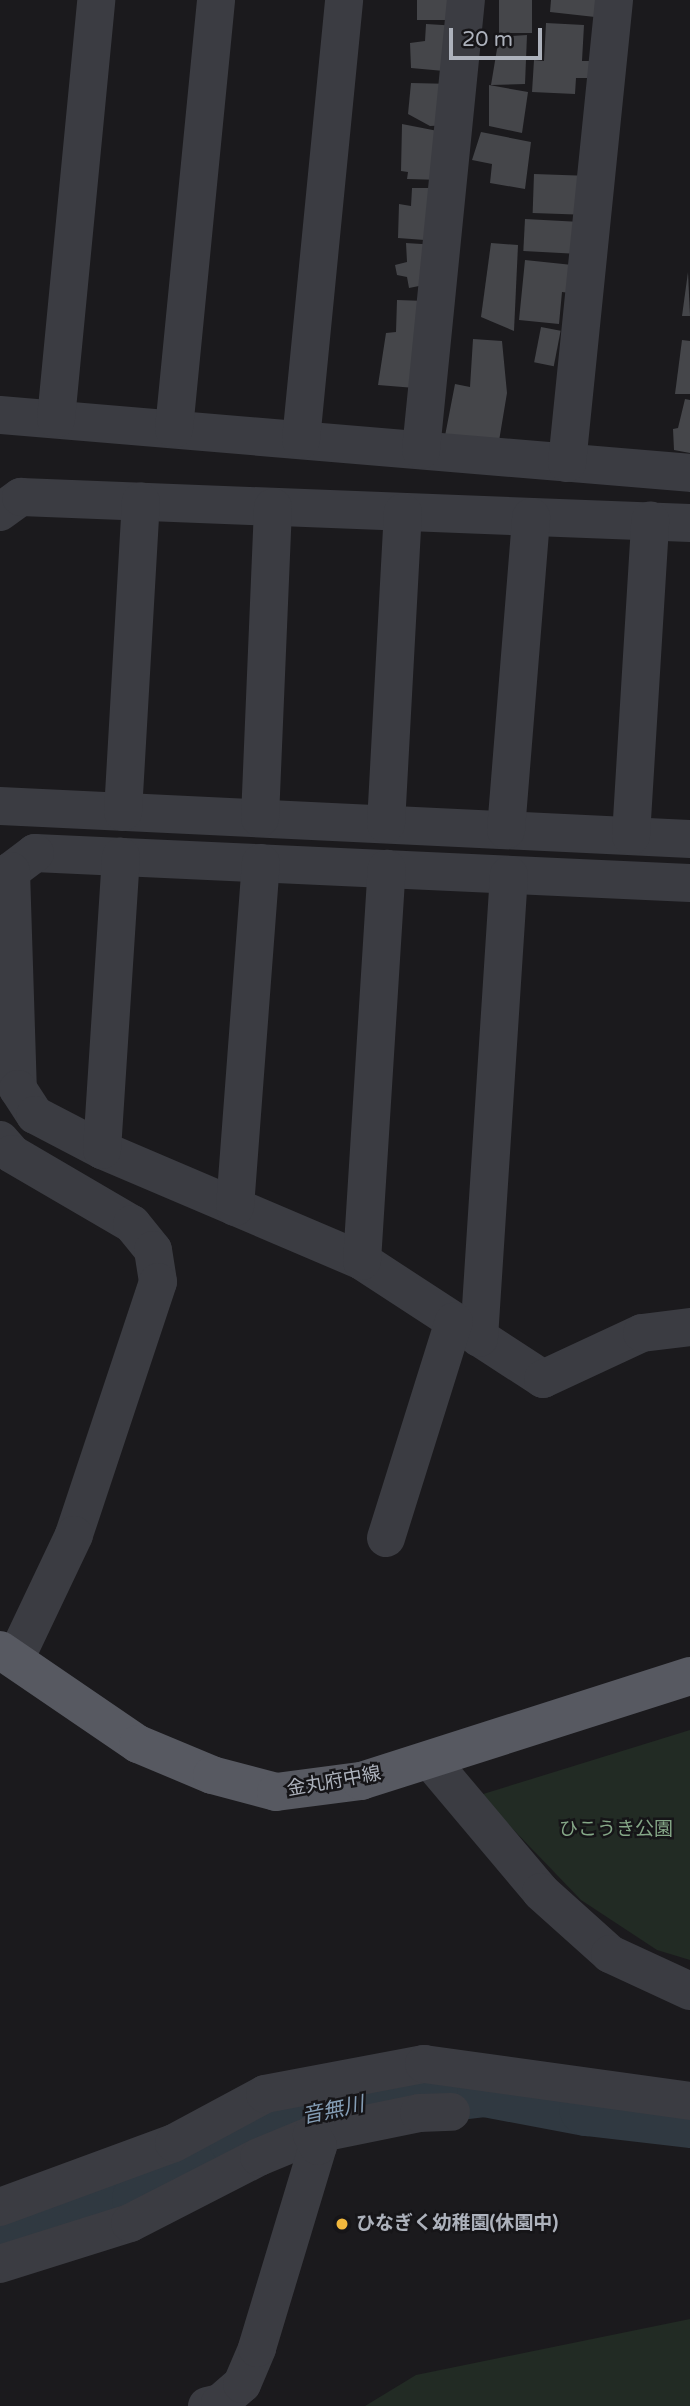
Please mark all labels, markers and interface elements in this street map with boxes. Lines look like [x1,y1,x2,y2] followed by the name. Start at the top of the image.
[452,14,545,58] scale bar
[462,27,513,52] text: 20 m
[285,1763,383,1801] street label: 金丸府中線
[559,1819,673,1841] park label: ひこうき公園
[300,2092,366,2130] water label: 音無川
[356,2213,558,2235] place label: ひなぎく幼稚園(休園中)
[334,2216,350,2232] marker: ひなぎく幼稚園(休園中)

